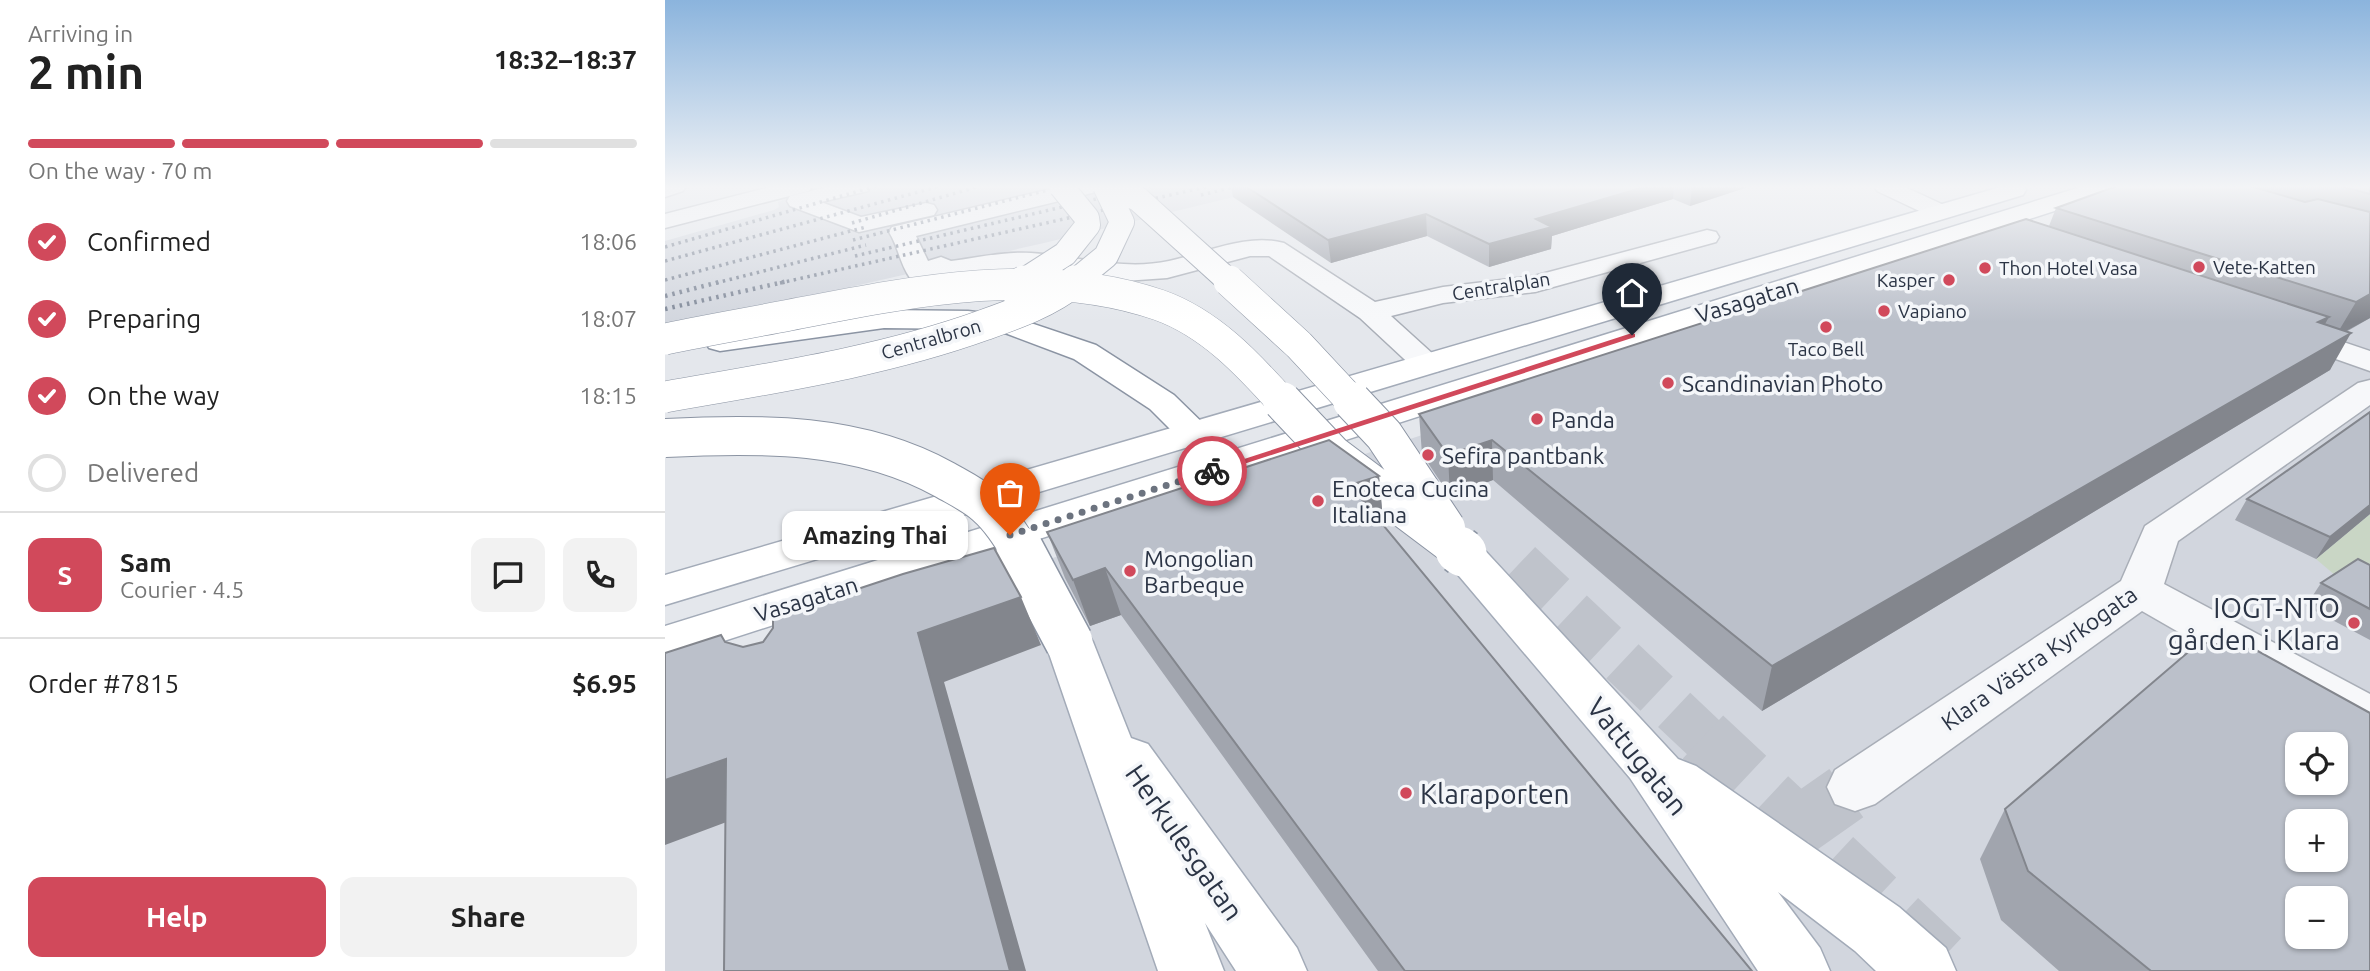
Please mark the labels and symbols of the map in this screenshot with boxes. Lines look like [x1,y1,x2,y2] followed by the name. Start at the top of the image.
[2213,256,2316,278] place label: Vete-Katten
[1999,257,2138,279] place label: Thon Hotel Vasa
[2191,259,2207,275] marker: Vete-Katten
[1977,260,1993,276] marker: Thon Hotel Vasa
[1602,263,1662,335] pin
[1450,267,1552,305] street label: Centralplan
[1877,269,1935,291] place label: Kasper
[1692,272,1802,328] street label: Vasagatan
[1941,272,1957,288] marker: Kasper
[1898,300,1967,322] place label: Vapiano
[1876,303,1892,319] marker: Vapiano
[879,314,983,364] street label: Centralbron
[1818,319,1834,335] marker: Taco Bell
[1788,338,1864,360] place label: Taco Bell
[1682,371,1883,396] place label: Scandinavian Photo
[1660,375,1676,391] marker: Scandinavian Photo
[1551,407,1615,432] place label: Panda
[1529,411,1545,427] marker: Panda
[1177,436,1247,506] courier
[1442,443,1605,468] place label: Sefira pantbank
[1420,447,1436,463] marker: Sefira pantbank
[980,463,1040,535] pin
[1332,476,1489,527] place label: Enoteca Cucina Italiana
[1310,493,1326,509] marker: Enoteca Cucina Italiana
[783,510,968,560] callout: Amazing Thai
[1144,546,1254,597] place label: Mongolian Barbeque
[1122,563,1138,579] marker: Mongolian Barbeque
[751,571,861,627] street label: Vasagatan
[1937,581,2141,735] street label: Klara Västra Kyrkogata
[2168,592,2340,655] place label: IOGT-NTO gården i Klara
[2346,615,2362,631] marker: IOGT-NTO gården i Klara
[1581,691,1695,821] street label: Vattugatan
[1120,758,1250,926] street label: Herkulesgatan
[1420,778,1570,809] place label: Klaraporten
[1398,785,1414,801] marker: Klaraporten

